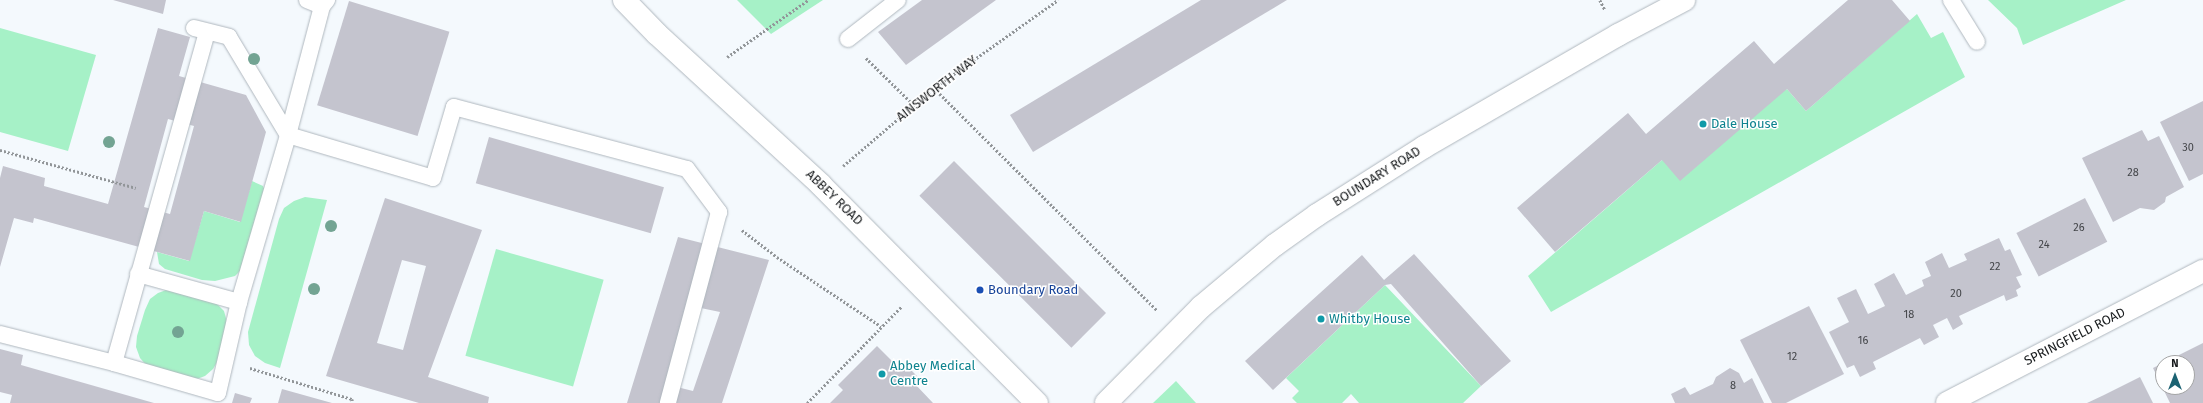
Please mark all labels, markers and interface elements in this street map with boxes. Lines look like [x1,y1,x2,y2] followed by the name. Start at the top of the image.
[894,53,980,125] street label: AINSWORTH WAY
[1711,116,1778,132] place label: Dale House
[1698,119,1708,129] marker: Dale House
[2182,141,2194,155] house number: 30
[1330,144,1424,210] street label: BOUNDARY ROAD
[2127,166,2139,180] house number: 28
[802,167,866,229] street label: ABBEY ROAD
[2073,221,2085,235] house number: 26
[2039,238,2049,252] house number: 24
[1990,260,2000,274] house number: 22
[988,282,1078,298] place label: Boundary Road
[975,285,985,295] marker: Boundary Road
[1950,287,1962,301] house number: 20
[2022,305,2128,369] street label: SPRINGFIELD ROAD
[1904,308,1914,322] house number: 18
[1329,311,1410,327] place label: Whitby House
[1316,314,1326,324] marker: Whitby House
[1858,334,1868,348] house number: 16
[1787,350,1797,364] house number: 12
[2155,355,2195,395] north arrow
[2171,357,2179,370] text: N
[890,359,975,390] place label: Abbey Medical Centre
[877,369,887,379] marker: Abbey Medical Centre
[1730,379,1736,393] house number: 8

